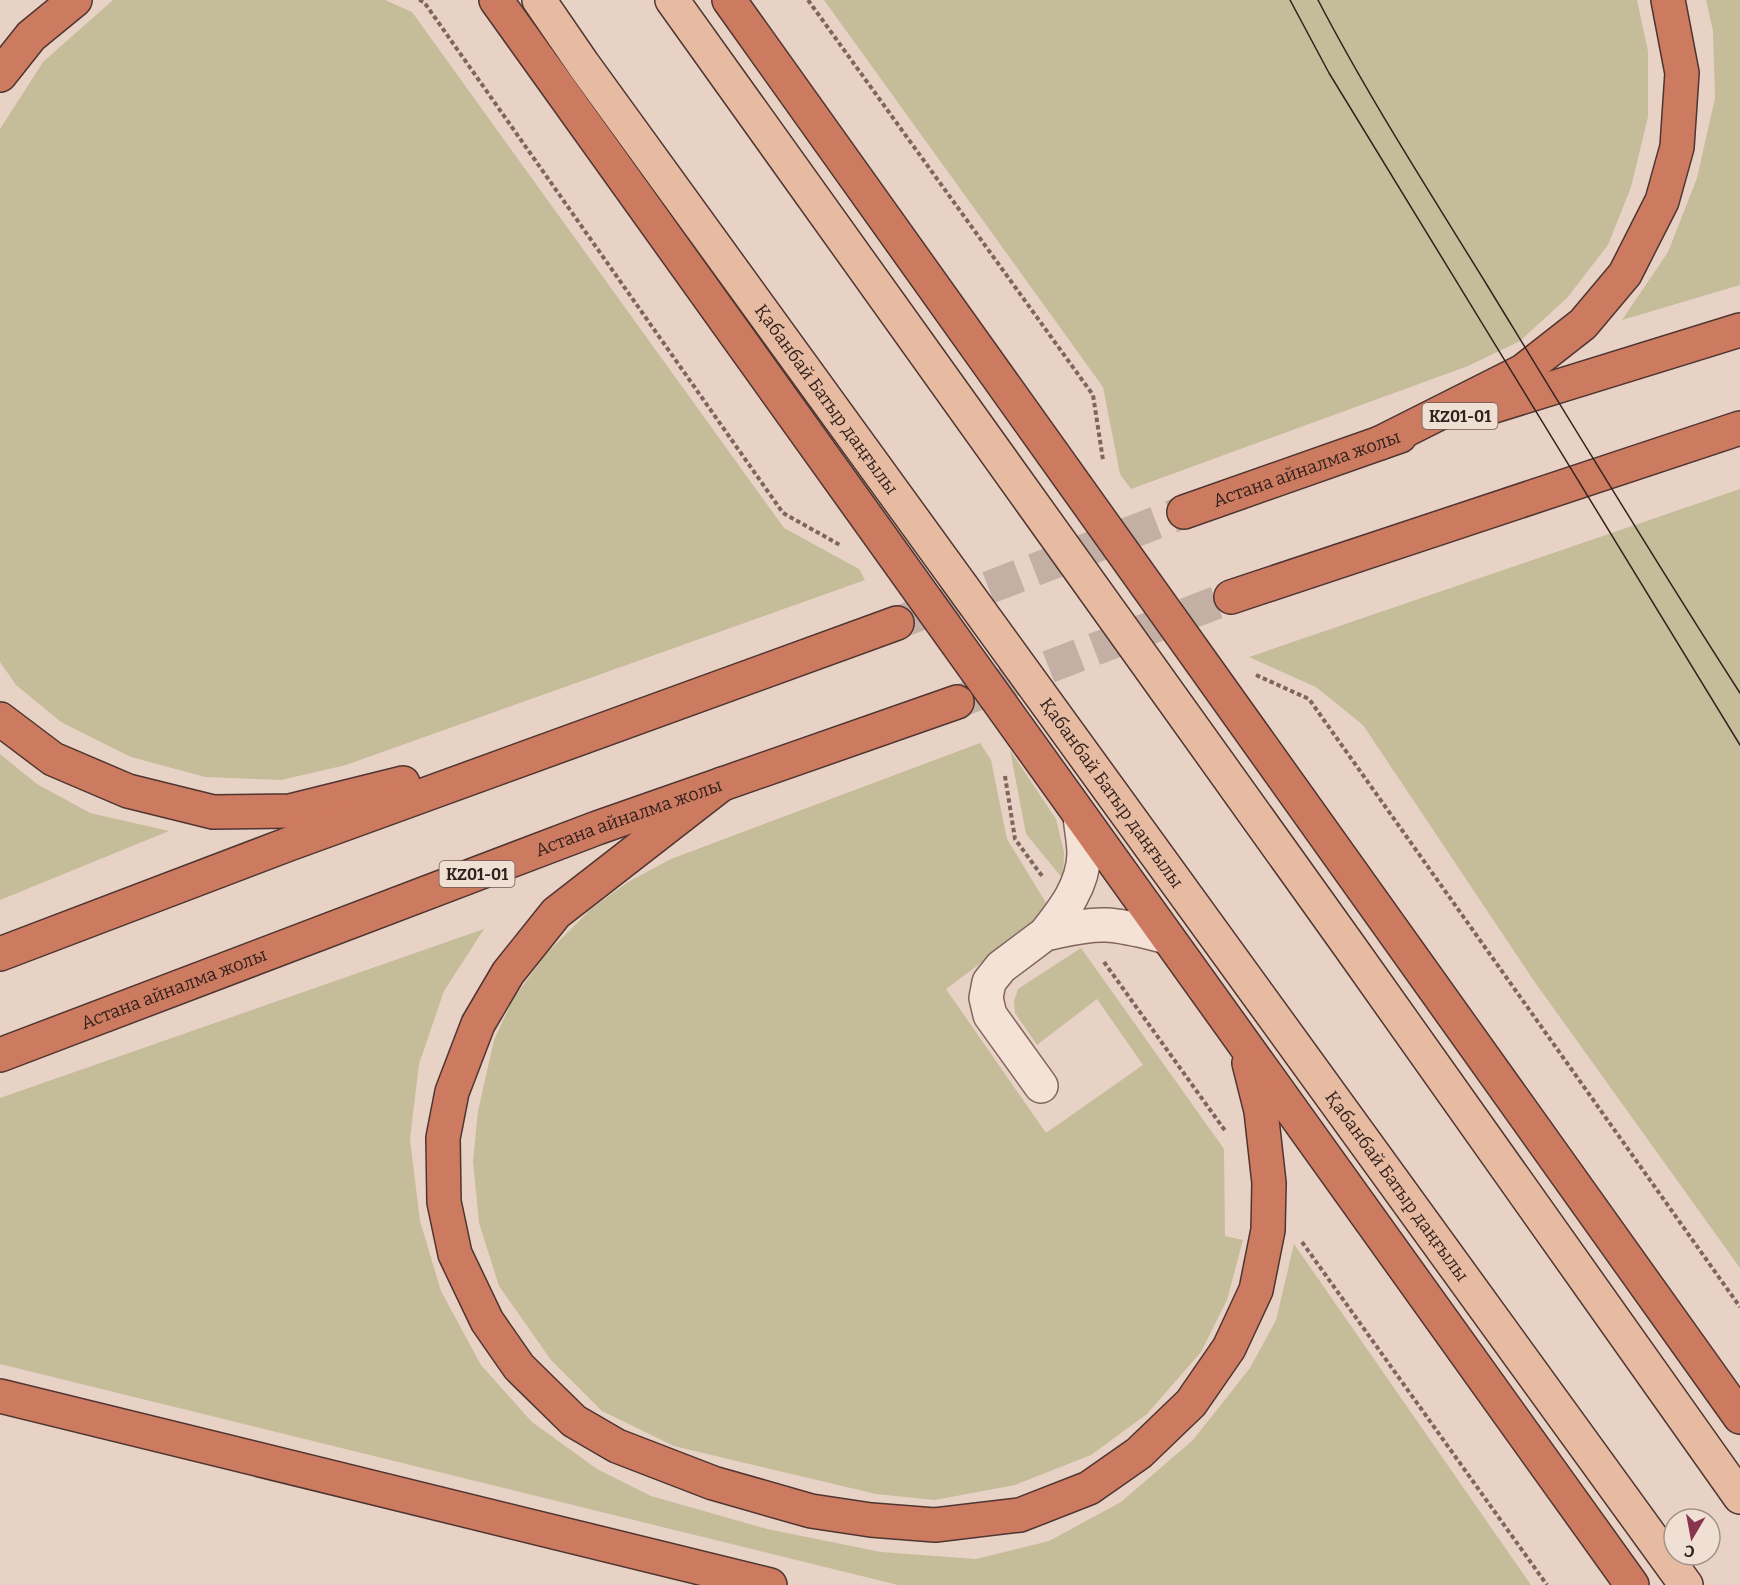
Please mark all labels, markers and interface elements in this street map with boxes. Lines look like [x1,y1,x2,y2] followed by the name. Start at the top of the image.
[750,300,903,499] street label: Қабанбай Батыр даңғылы
[1422,403,1498,429] road number: KZ01-01
[1210,426,1403,512] street label: Астана айналма жолы
[1035,693,1188,892] street label: Қабанбай Батыр даңғылы
[532,774,725,861] street label: Астана айналма жолы
[440,861,514,887] road number: KZ01-01
[78,944,270,1034] street label: Астана айналма жолы
[1321,1087,1473,1286] street label: Қабанбай Батыр даңғылы
[1662,1507,1722,1567] north arrow
[1683,1541,1696,1562] text: С

